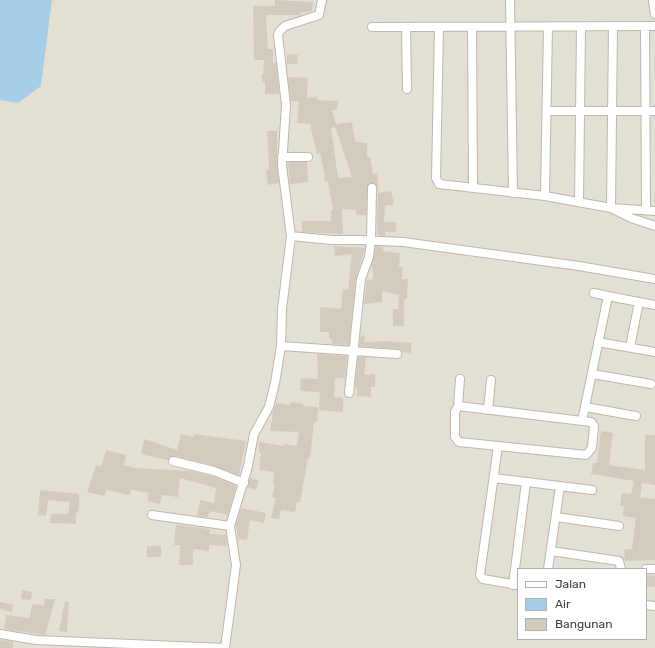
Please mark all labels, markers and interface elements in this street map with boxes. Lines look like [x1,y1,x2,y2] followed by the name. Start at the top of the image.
[517,568,647,640] legend
[555,577,586,591] text: Jalan
[555,597,571,611] text: Air
[555,617,612,631] text: Bangunan

